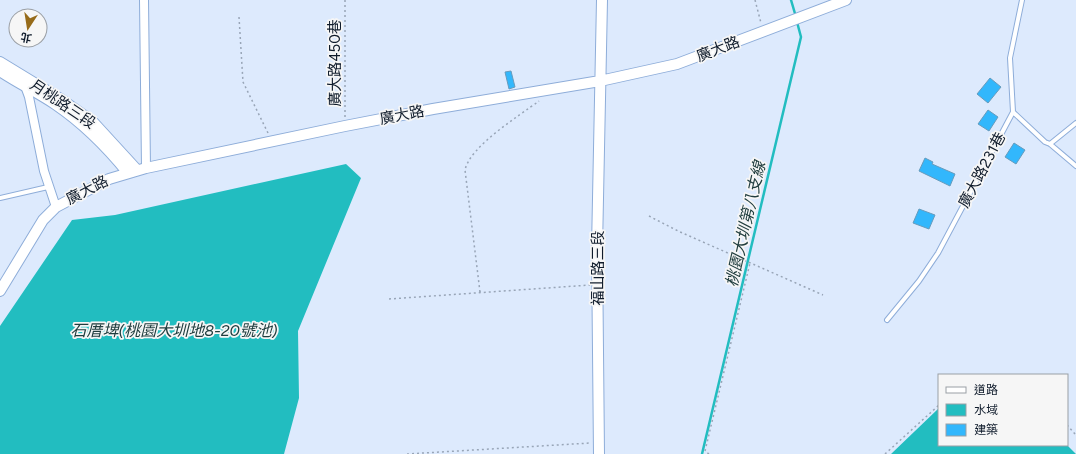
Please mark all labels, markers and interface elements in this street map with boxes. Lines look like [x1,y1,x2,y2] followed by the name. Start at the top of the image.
[8,8,48,48] north arrow
[326,19,344,107] street label: 廣大路450巷
[19,30,33,45] text: 北
[694,33,742,65] street label: 廣大路
[27,76,99,132] street label: 月桃路三段
[378,102,426,128] street label: 廣大路
[955,129,1009,211] street label: 廣大路231巷
[722,158,770,289] water label: 桃園大圳第八支線
[63,172,111,208] street label: 廣大路
[589,230,607,306] street label: 福山路三段
[70,321,278,340] water label: 石厝埤(桃園大圳地8-20號池)
[938,374,1068,446] legend
[974,383,998,397] text: 道路
[974,403,998,417] text: 水域
[974,423,998,437] text: 建築

